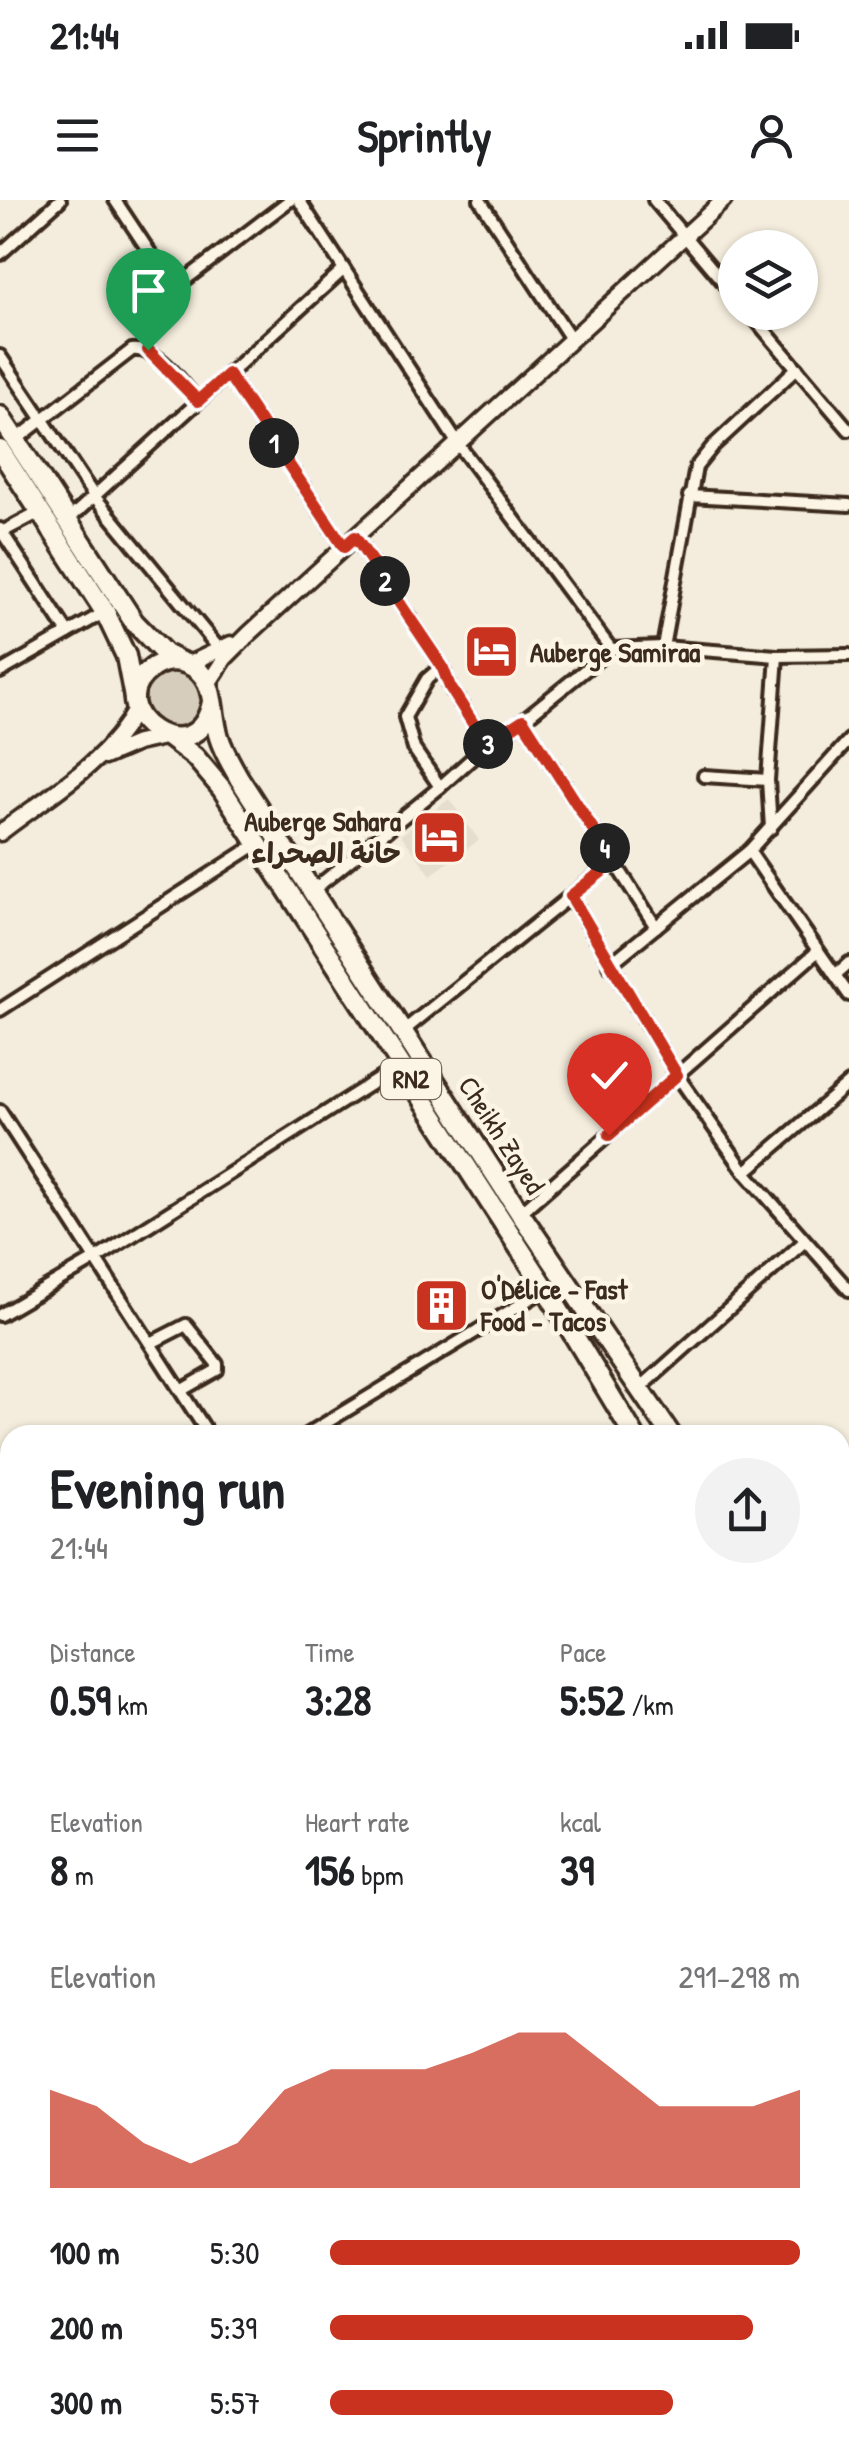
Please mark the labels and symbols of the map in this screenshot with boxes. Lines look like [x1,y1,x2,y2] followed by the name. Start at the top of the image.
[106,248,191,351] pin
[249,418,299,468] pin: 1
[360,556,410,606] pin: 2
[461,622,521,682] hotel icon: Auberge Samiraa
[530,633,700,672] place label: Auberge Samiraa
[463,719,513,769] pin: 3
[244,802,401,872] place label: Auberge Sahara حانة الصحراء
[410,807,470,867] hotel icon: Auberge Sahara حانة الصحراء
[580,823,630,873] pin: 4
[567,1033,652,1136] pin
[381,1059,441,1099] road number: RN2
[450,1069,554,1201] street label: Cheikh Zayed
[480,1270,629,1340] place label: O'Délice - Fast Food - Tacos
[412,1275,472,1335] building icon: O'Délice - Fast Food - Tacos

